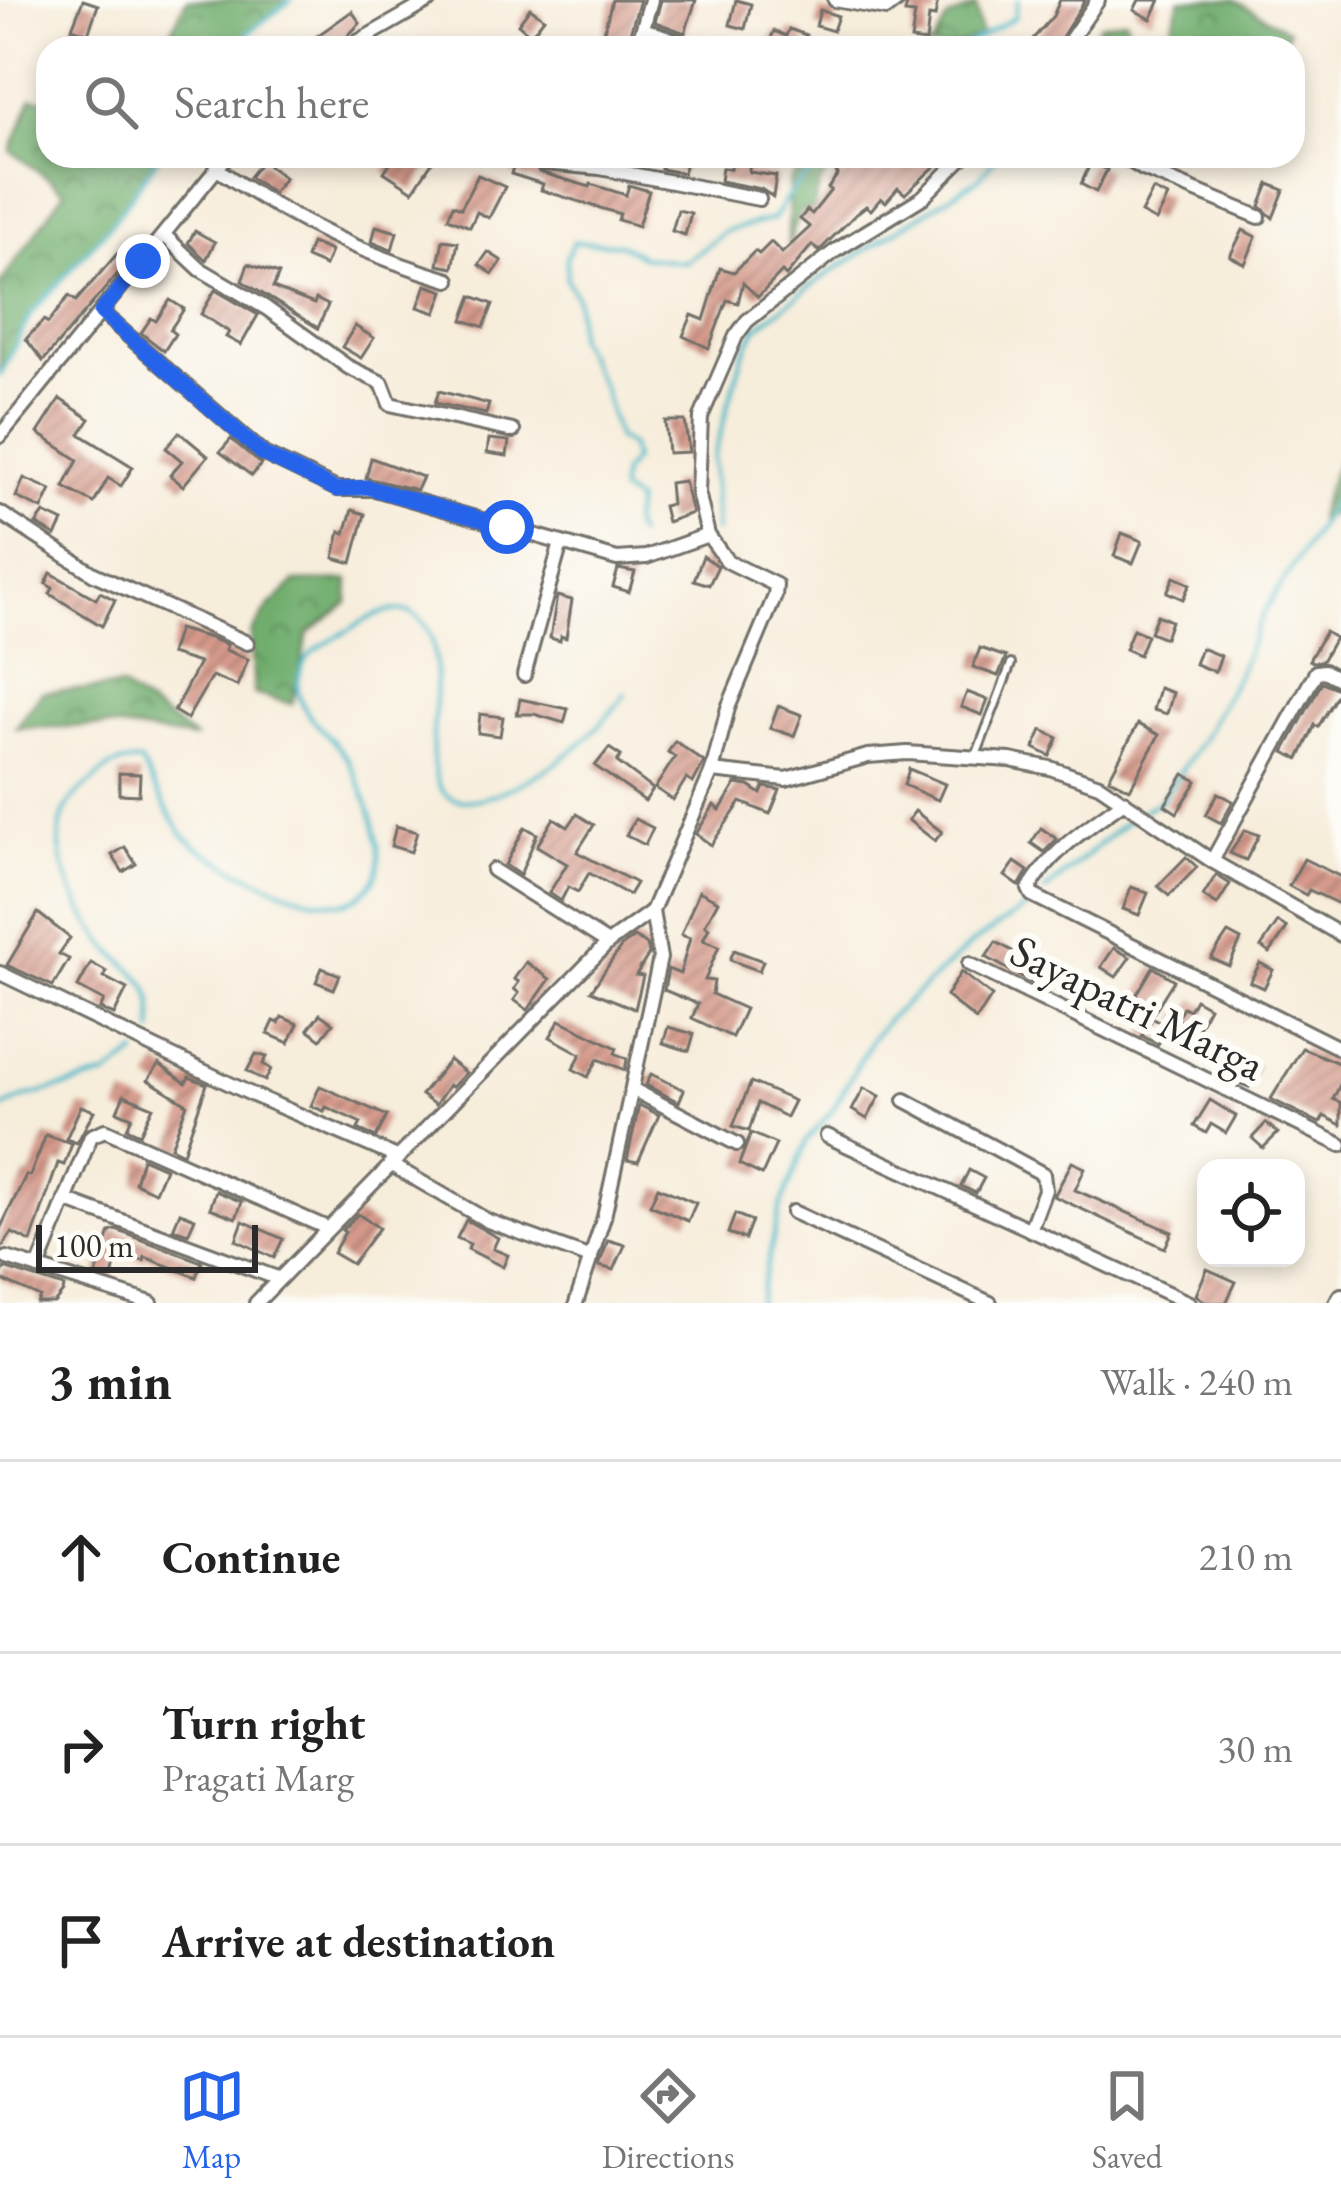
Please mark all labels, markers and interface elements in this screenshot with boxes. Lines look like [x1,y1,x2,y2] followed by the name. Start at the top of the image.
[36,36,1305,168] search box
[78,69,144,135] icon: search
[174,73,369,131] text: Search here
[116,234,170,288] route end
[480,500,534,554] route start
[1002,921,1274,1093] street label: Sayapatri Marga
[1197,1159,1305,1267] map controls
[1197,1159,1305,1267] button: locate
[36,1219,258,1272] scale bar
[54,1224,134,1267] text: 100 m
[48,1348,172,1414] text: 3 min
[1100,1356,1293,1407] text: Walk · 240 m
[48,1524,114,1590] icon: ahead
[162,1528,340,1586] text: Continue
[1199,1531,1293,1582] text: 210 m
[162,1694,365,1752] text: Turn right
[48,1716,114,1782] icon: right
[1217,1723,1293,1774] text: 30 m
[162,1752,354,1803] text: Pragati Marg
[48,1908,114,1974] icon: arrive
[162,1912,555,1970] text: Arrive at destination
[179,2063,245,2178] tab: Map
[602,2063,735,2178] tab: Directions
[1092,2063,1162,2178] tab: Saved

